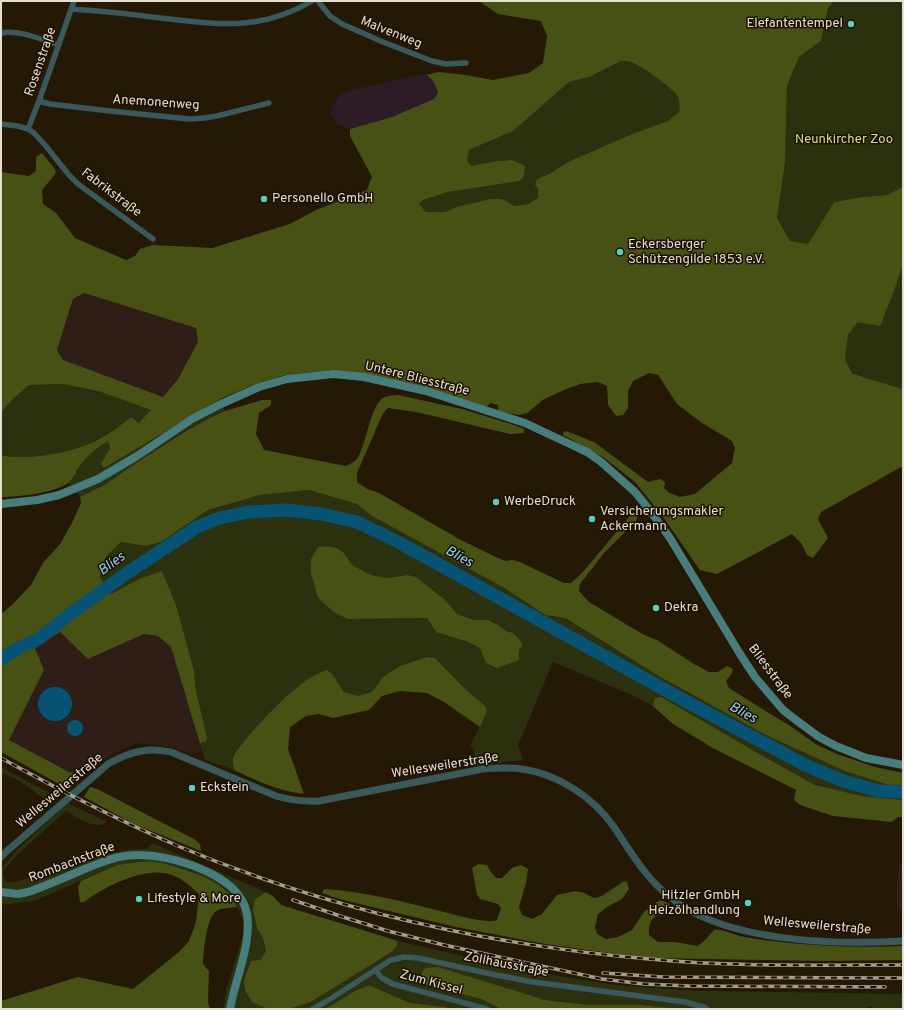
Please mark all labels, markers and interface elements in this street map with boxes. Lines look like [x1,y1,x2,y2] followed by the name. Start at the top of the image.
[358,13,424,53] street label: Malvenweg
[747,16,843,32] place label: Elefantentempel
[846,19,856,29] marker: Elefantentempel
[22,25,60,99] street label: Rosenstraße
[112,92,200,114] street label: Anemonenweg
[795,132,893,148] park label: Neunkircher Zoo
[78,165,144,221] street label: Fabrikstraße
[272,191,373,207] place label: Personello GmbH
[259,194,269,204] marker: Personello GmbH
[628,237,765,268] place label: Eckersberger Schützengilde 1853 e.V.
[615,247,625,257] marker: Eckersberger Schützengilde 1853 e.V.
[363,358,471,400] street label: Untere Bliesstraße
[504,494,576,510] place label: WerbeDruck
[491,497,501,507] marker: WerbeDruck
[600,504,724,535] place label: Versicherungsmakler Ackermann
[587,514,597,524] marker: Versicherungsmakler Ackermann
[442,542,476,572] water label: Blies
[95,548,129,579] water label: Blies
[664,600,698,616] place label: Dekra
[651,603,661,613] marker: Dekra
[744,641,796,703] street label: Bliesstraße
[726,698,760,728] water label: Blies
[13,750,107,832] street label: Wellesweilerstraße
[390,750,500,782] street label: Wellesweilerstraße
[200,780,249,796] place label: Eckstein
[187,783,197,793] marker: Eckstein
[27,839,117,887] street label: Rombachstraße
[649,888,740,919] place label: Hitzler GmbH Heizölhandlung
[147,891,241,907] place label: Lifestyle & More
[134,894,144,904] marker: Lifestyle & More
[743,898,753,908] marker: Hitzler GmbH Heizölhandlung
[762,913,872,939] street label: Wellesweilerstraße
[462,949,550,981] street label: Zollhausstraße
[398,967,464,999] street label: Zum Kissel

